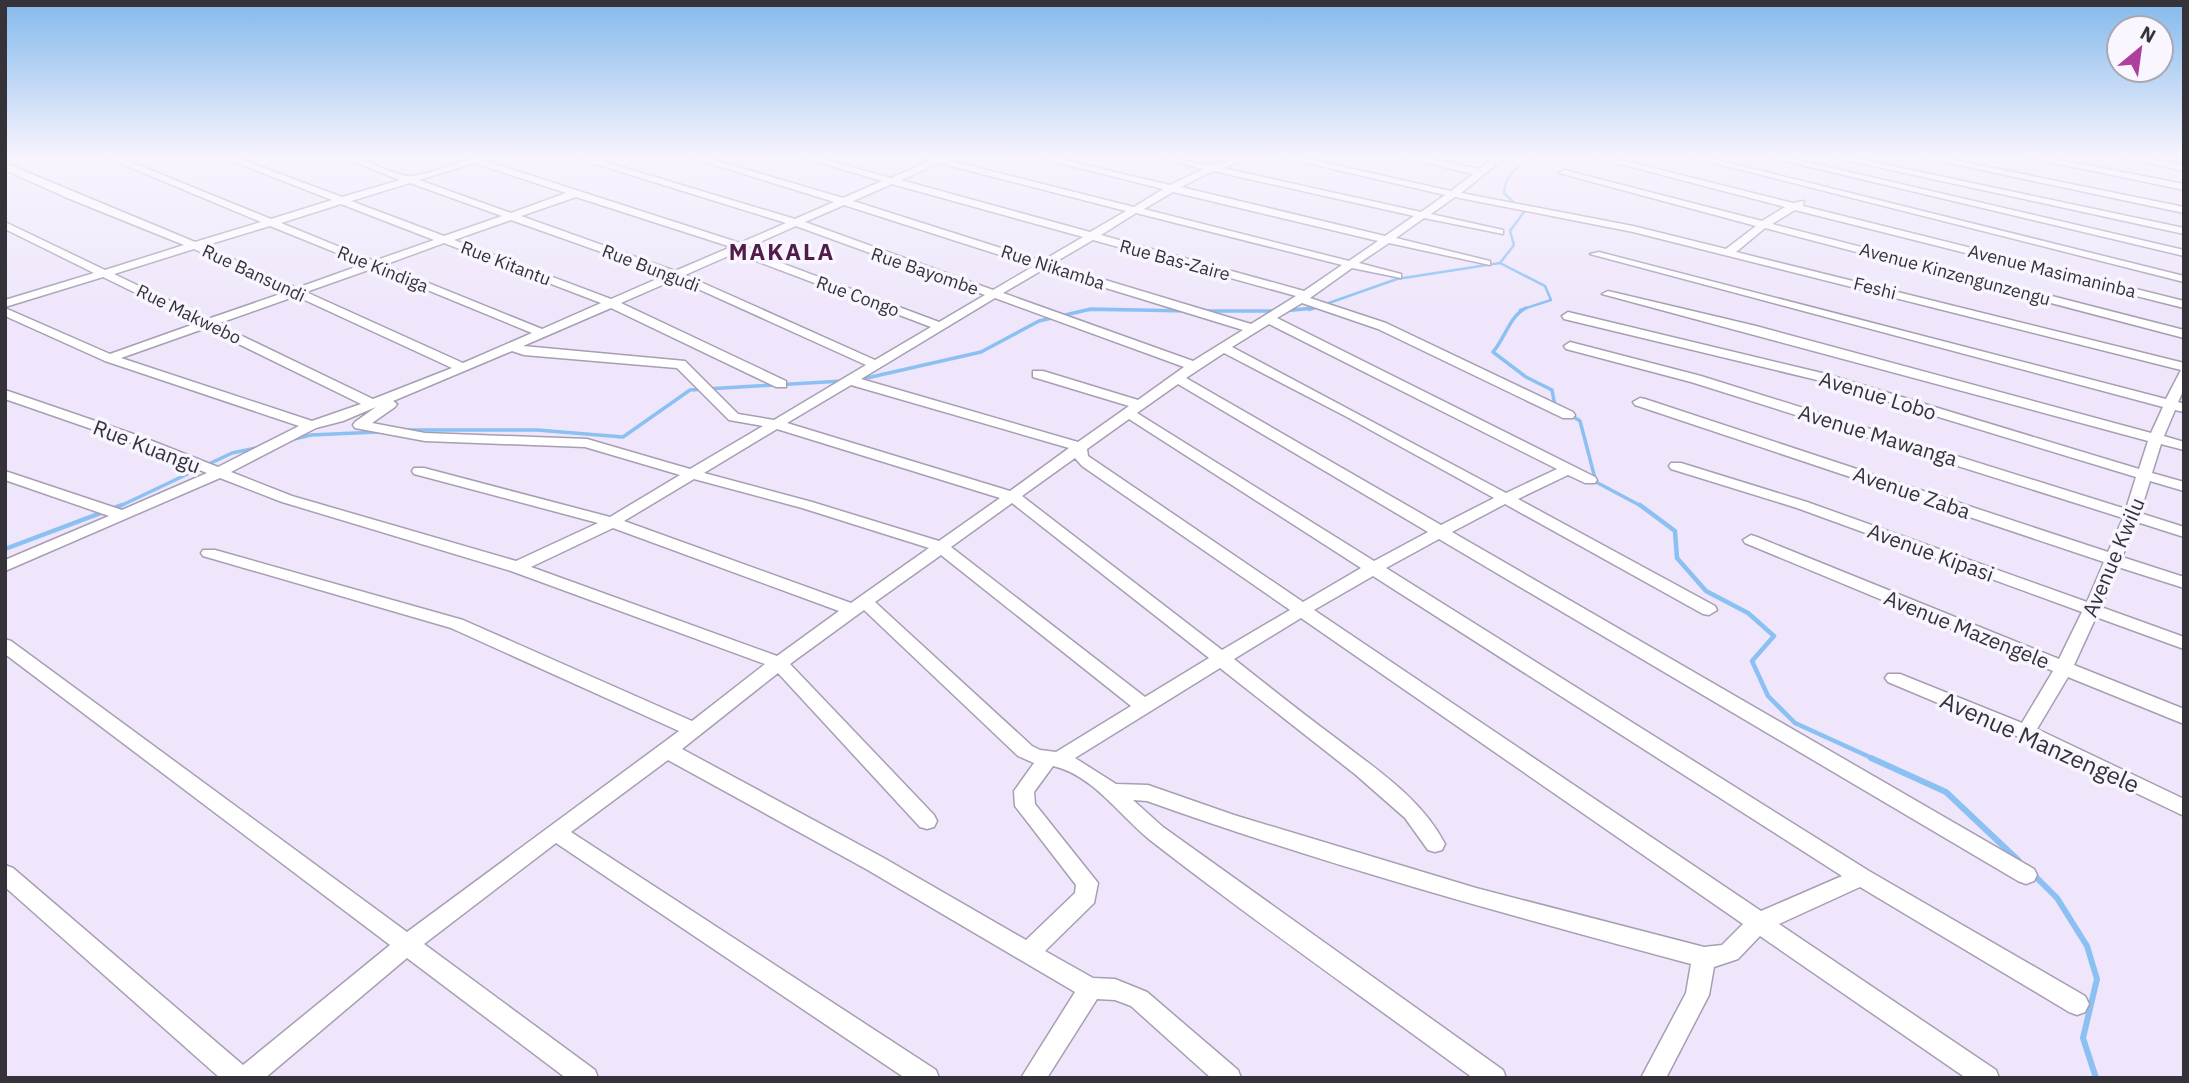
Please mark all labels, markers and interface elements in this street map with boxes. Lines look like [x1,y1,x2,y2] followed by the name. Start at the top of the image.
[2105,14,2175,84] north arrow
[2136,20,2160,48] text: N
[1117,234,1233,286] street label: Rue Bas-Zaire
[458,235,554,291] street label: Rue Kitantu
[729,236,835,266] district label: MAKALA
[1857,237,2053,311] street label: Avenue Kinzengunzengu
[199,239,309,307] street label: Rue Bansundi
[599,239,703,297] street label: Rue Bungudi
[998,239,1108,295] street label: Rue Nikamba
[1966,239,2139,303] street label: Avenue Masimaninba
[334,240,432,298] street label: Rue Kindiga
[868,242,982,300] street label: Rue Bayombe
[813,270,903,322] street label: Rue Congo
[1851,272,1899,304] street label: Feshi
[133,279,245,349] street label: Rue Makwebo
[1816,364,1940,426] street label: Avenue Lobo
[1795,398,1961,472] street label: Avenue Mawanga
[89,413,205,479] street label: Rue Kuangu
[1850,459,1974,525] street label: Avenue Zaba
[2075,493,2151,621] street label: Avenue Kwilu
[1864,516,1998,588] street label: Avenue Kipasi
[1880,583,2054,675] street label: Avenue Mazengele
[1935,684,2145,800] street label: Avenue Manzengele

